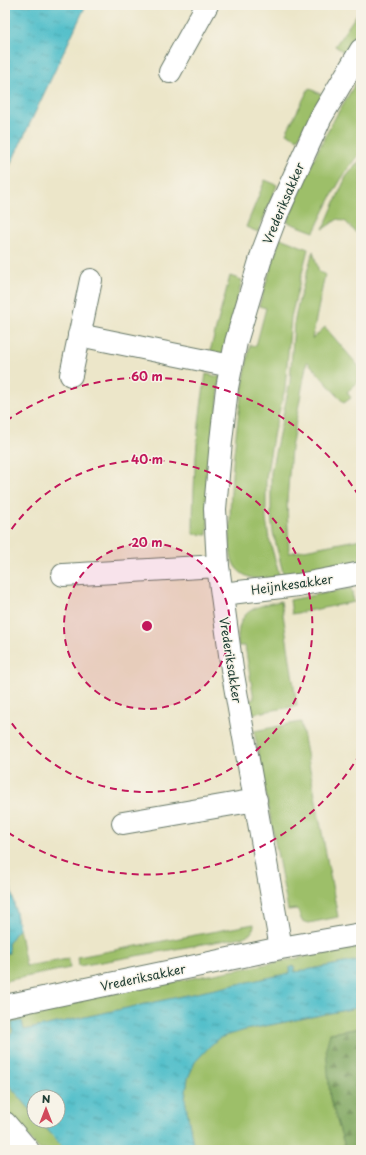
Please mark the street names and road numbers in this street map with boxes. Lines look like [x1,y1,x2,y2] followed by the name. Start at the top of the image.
[258,159,308,247] street label: Vrederiksakker
[250,569,335,599] street label: Heijnkesakker
[215,616,247,705] street label: Vrederiksakker
[99,959,188,995] street label: Vrederiksakker

